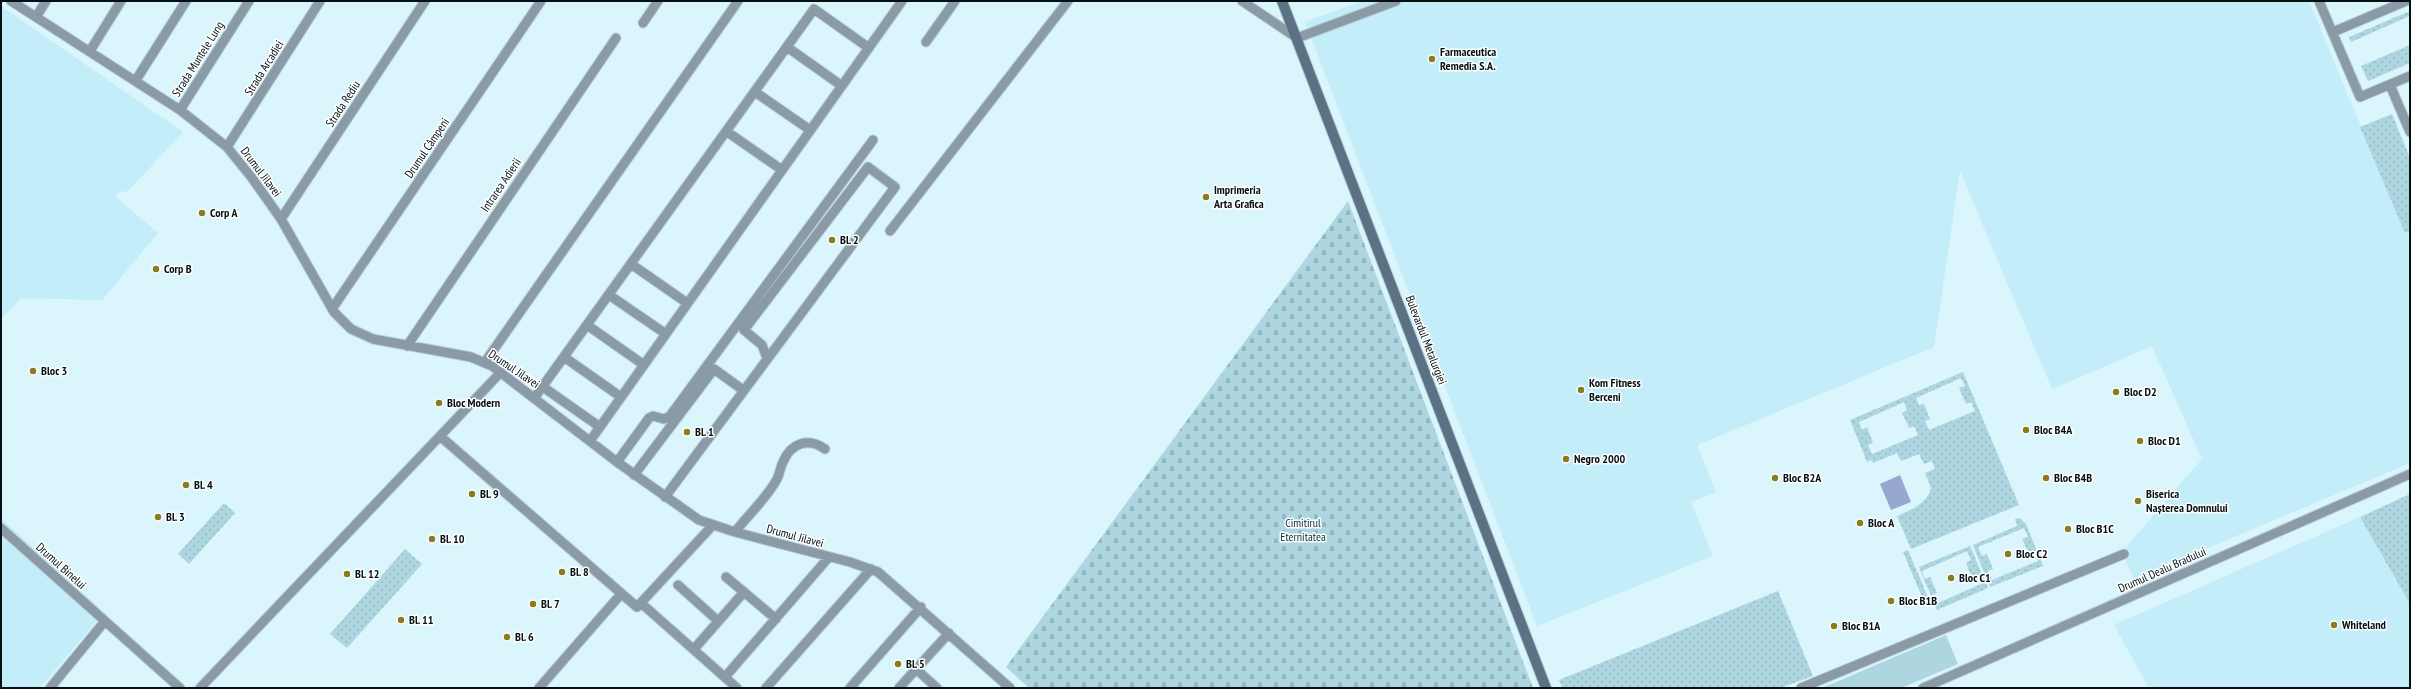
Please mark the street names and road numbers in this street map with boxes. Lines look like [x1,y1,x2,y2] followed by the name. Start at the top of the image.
[168,18,227,99] street label: Strada Muntele Lung
[241,37,286,98] street label: Strada Arcadiei
[322,78,363,130] street label: Strada Rediu
[401,115,452,181] street label: Drumul Câmpeni
[238,144,285,200] street label: Drumul Jilavei
[477,155,524,214] street label: Intrarea Adierii
[1403,293,1450,387] street label: Bulevardul Metalurgiei
[486,346,543,391] street label: Drumul Jilavei
[765,521,825,550] street label: Drumul Jilavei
[33,539,89,592] street label: Drumul Binelui
[2116,543,2208,596] street label: Drumul Dealu Bradului

